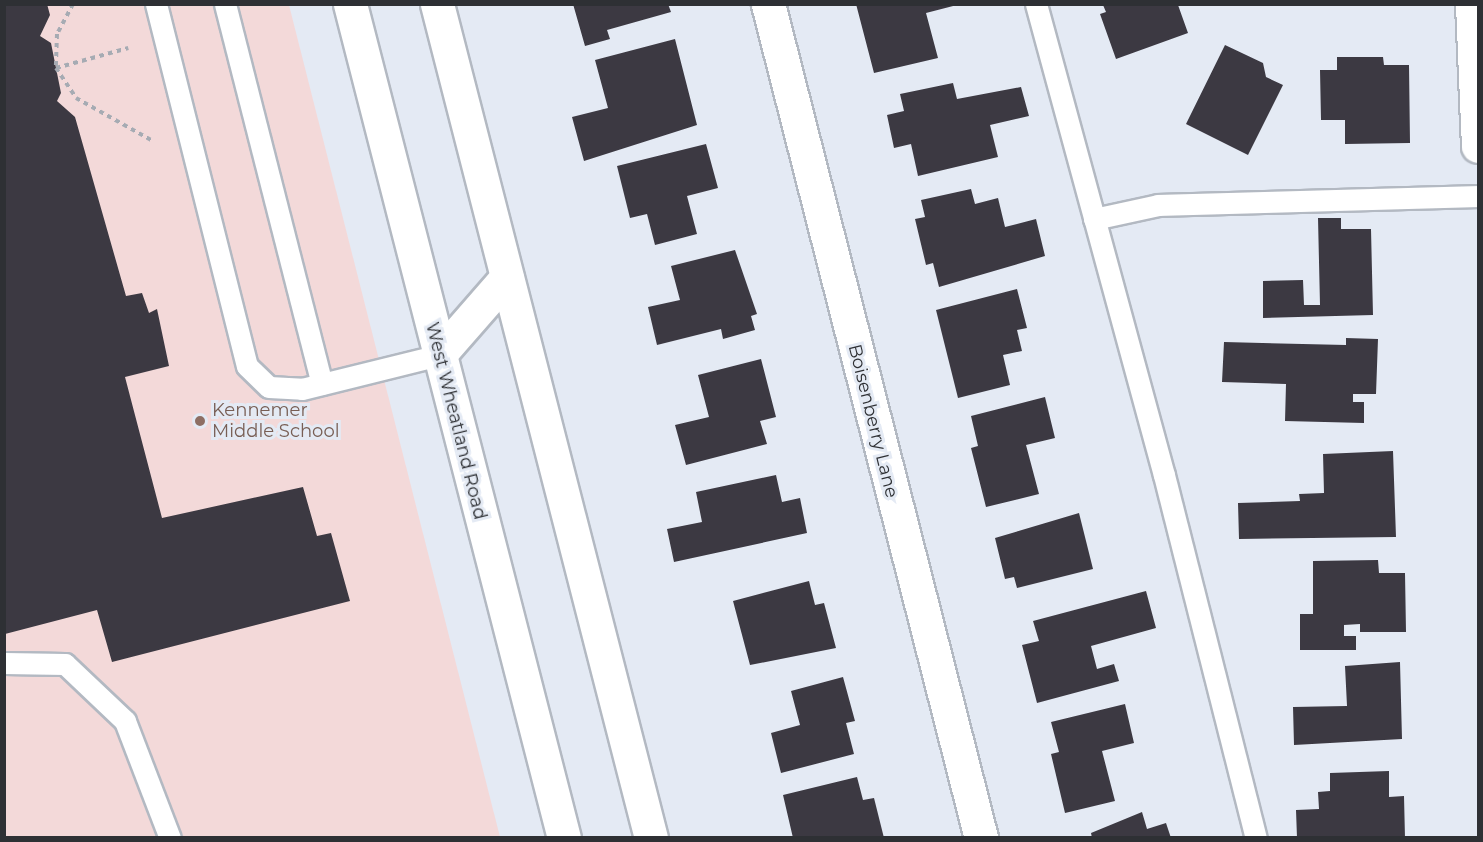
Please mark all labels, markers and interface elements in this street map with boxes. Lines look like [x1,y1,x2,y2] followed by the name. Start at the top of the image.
[421,320,491,522] street label: West Wheatland Road
[843,342,903,500] street label: Boisenberry Lane
[212,400,340,442] place label: Kennemer Middle School
[193,414,207,428] marker: Kennemer Middle School

